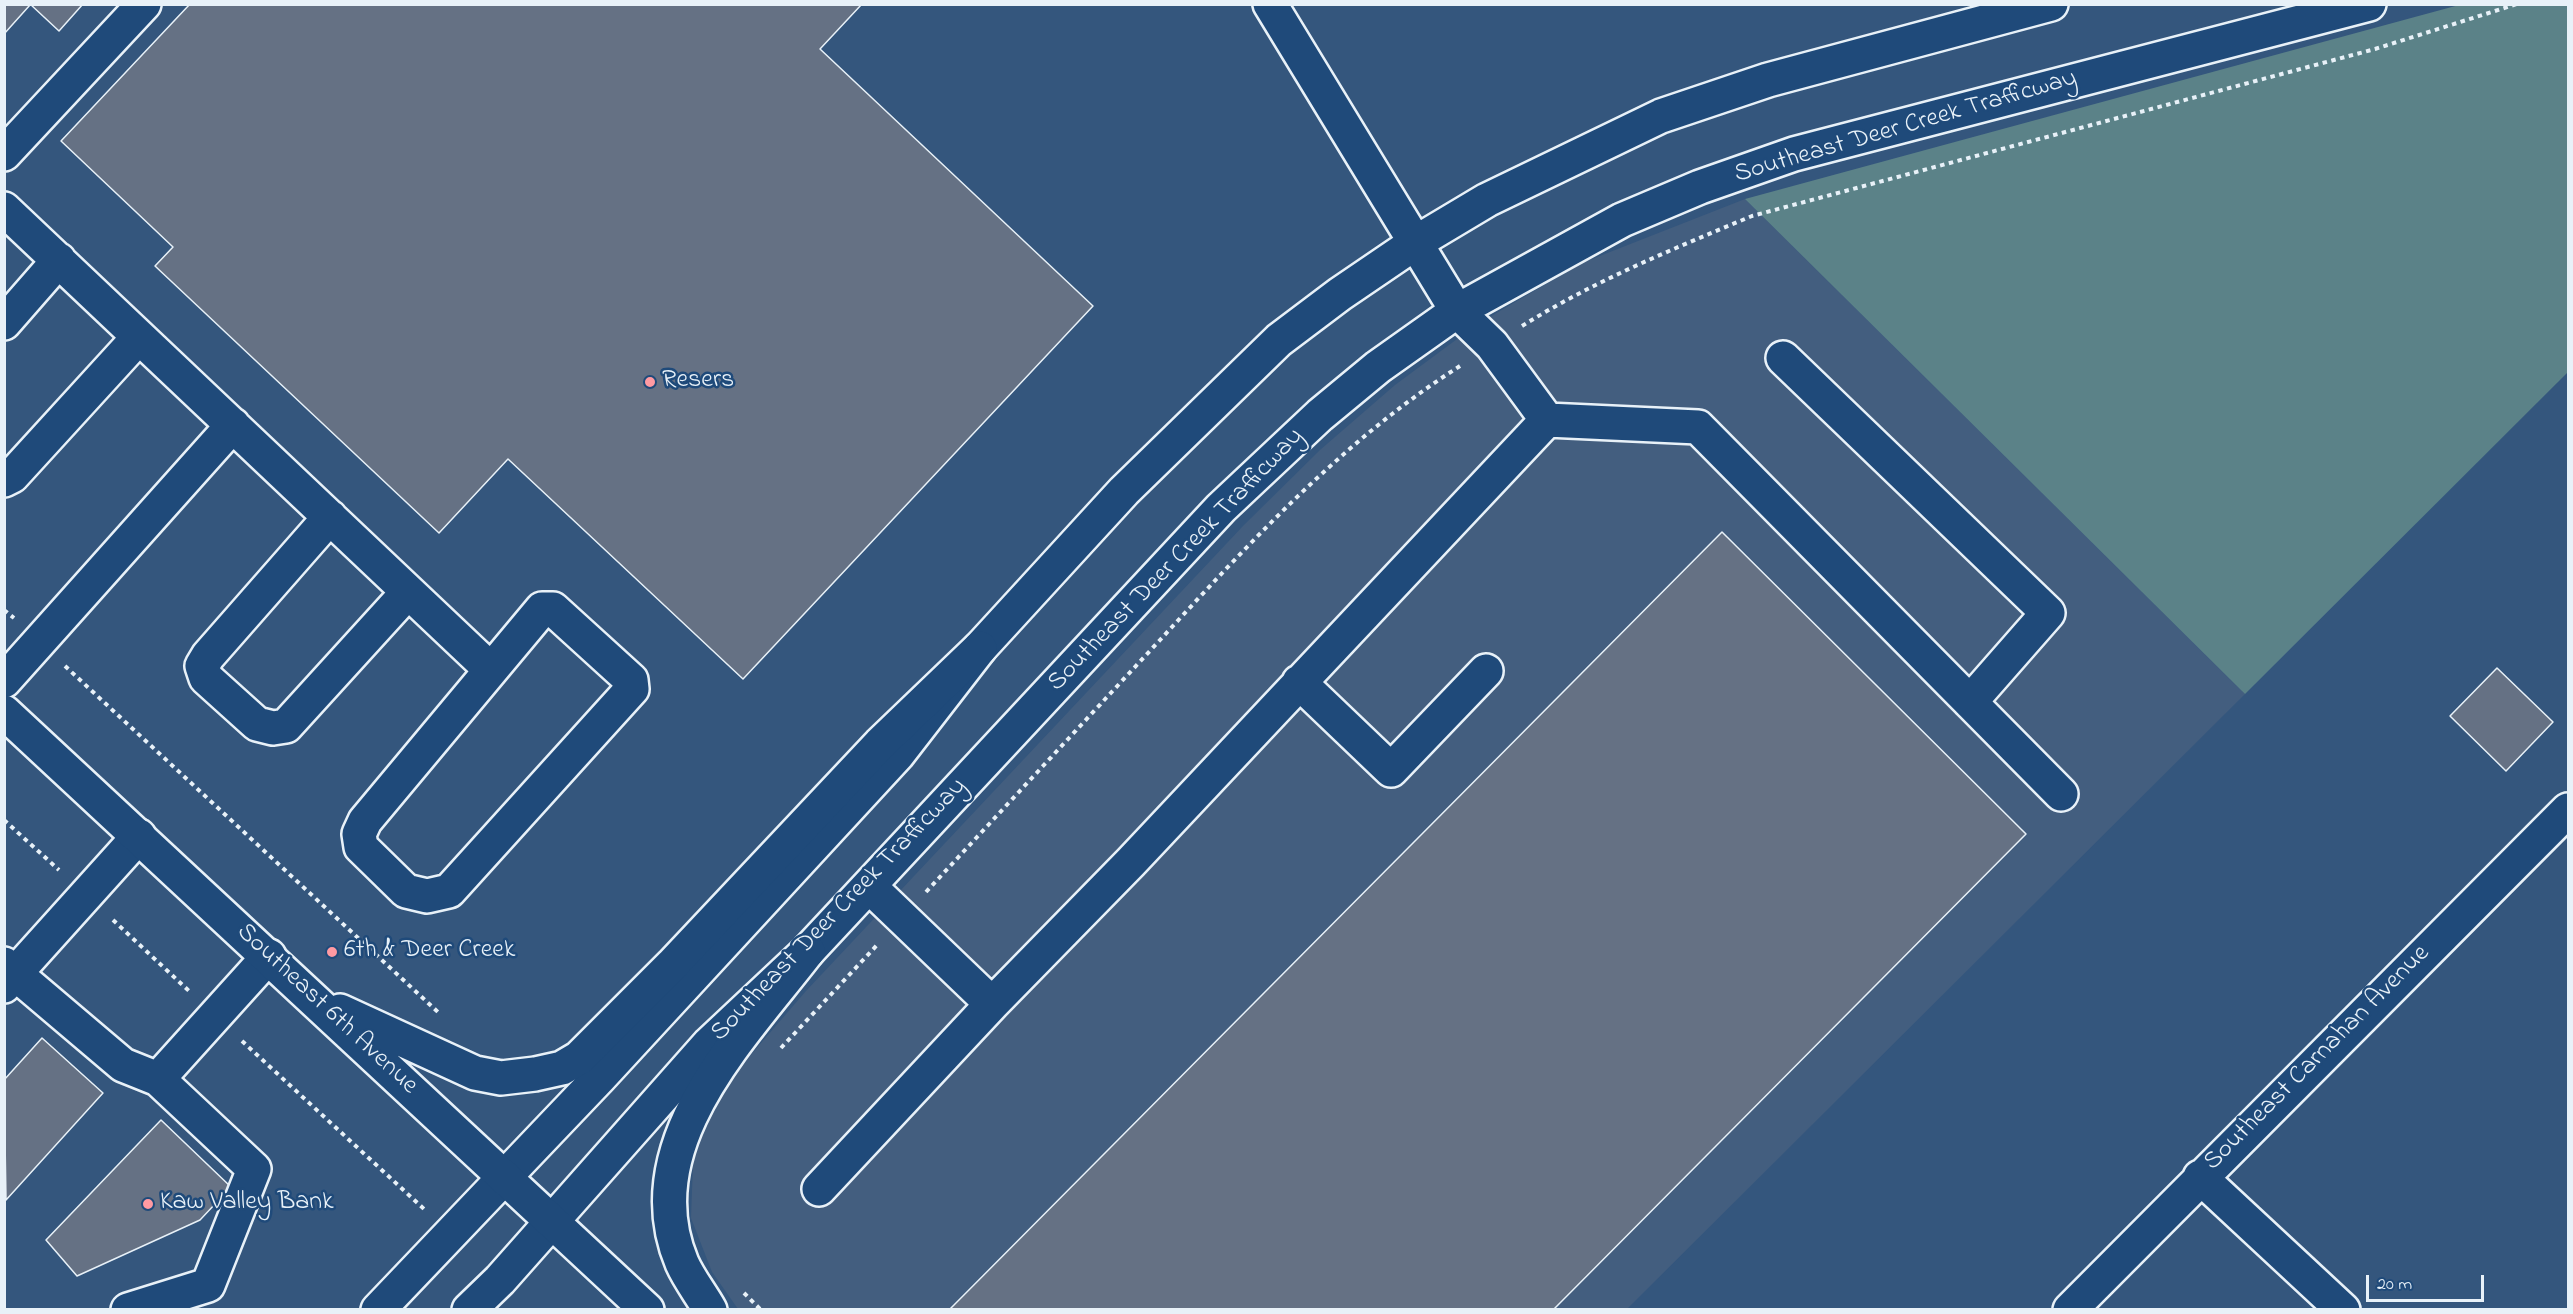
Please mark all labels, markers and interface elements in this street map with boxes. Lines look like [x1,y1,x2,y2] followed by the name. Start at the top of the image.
[1731,64,2081,192] street label: Southeast Deer Creek Trafficway
[662,366,734,398] place label: Resers
[643,375,657,389] marker: Resers
[1043,423,1311,699] street label: Southeast Deer Creek Trafficway
[706,773,974,1049] street label: Southeast Deer Creek Trafficway
[229,918,423,1102] street label: Southeast 6th Avenue
[344,936,515,968] place label: 6th & Deer Creek
[2198,939,2438,1179] street label: Southeast Carnahan Avenue
[325,945,339,959] marker: 6th & Deer Creek
[160,1188,334,1220] place label: Kaw Valley Bank
[141,1197,155,1211] marker: Kaw Valley Bank
[2369,1263,2488,1301] scale bar
[2377,1272,2412,1298] text: 20 m

